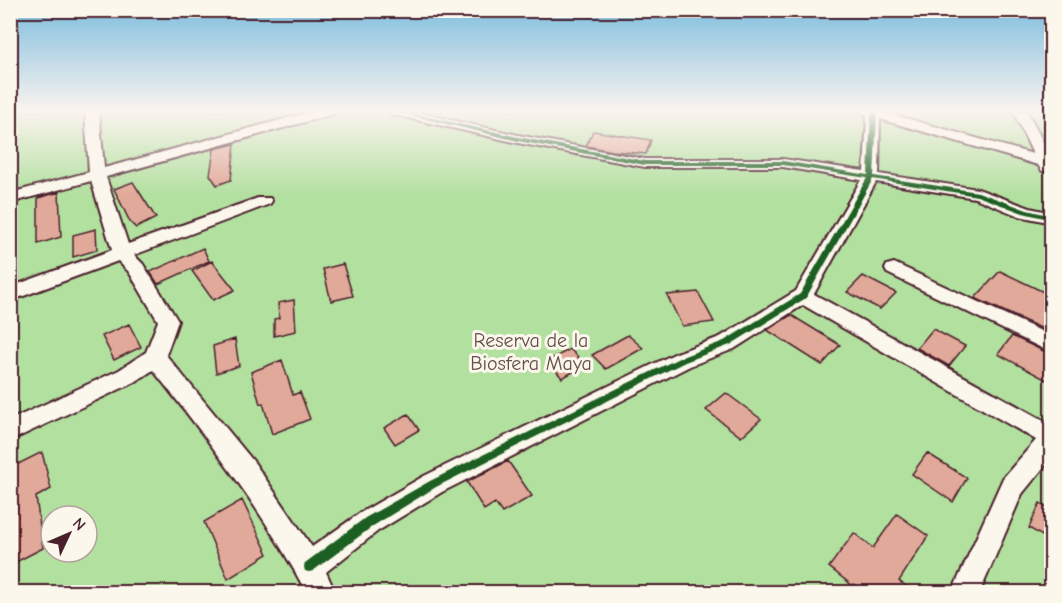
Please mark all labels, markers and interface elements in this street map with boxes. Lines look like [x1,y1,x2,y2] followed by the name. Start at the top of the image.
[470,329,592,375] park label: Reserva de la Biosfera Maya
[39,504,99,564] north arrow
[69,514,89,534] text: N

